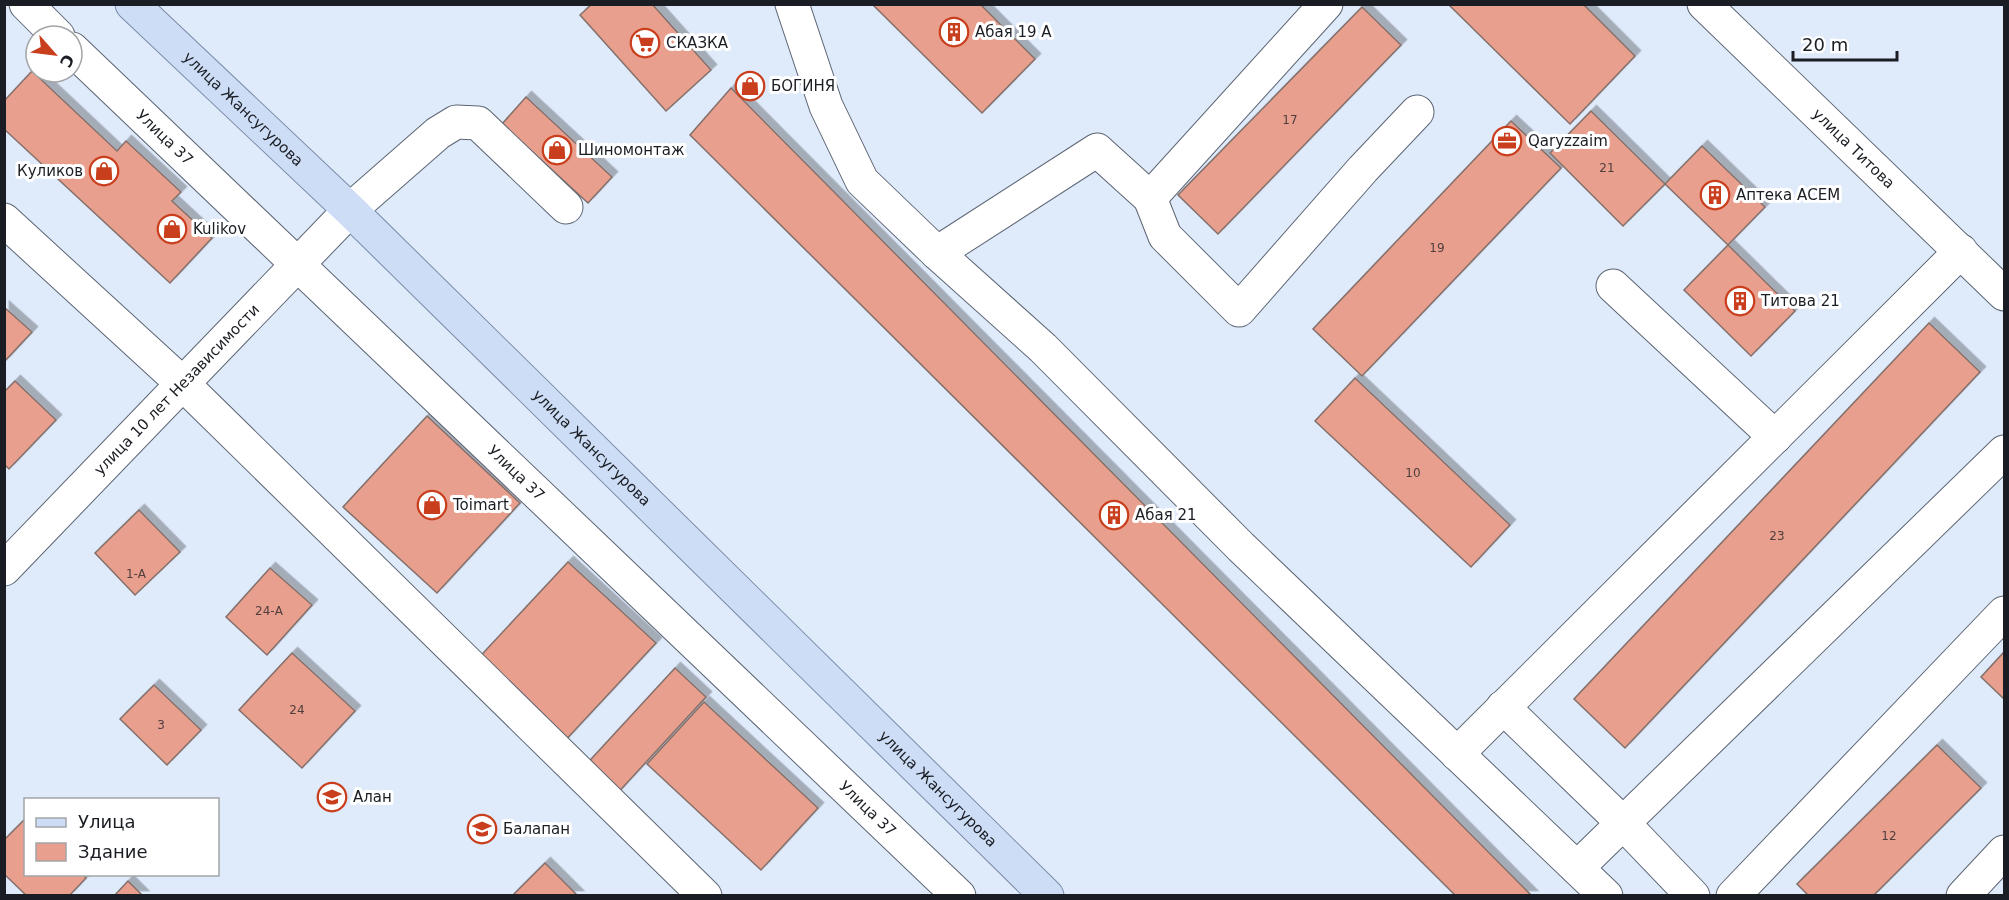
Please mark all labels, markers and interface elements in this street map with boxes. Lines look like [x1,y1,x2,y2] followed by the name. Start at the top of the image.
[938,16,970,48] building icon: Абая 19 А
[975,23,1052,41] place label: Абая 19 А
[24,24,84,84] north arrow
[1793,24,1896,62] scale bar
[629,27,661,59] supermarket icon: СКАЗКА
[666,34,729,52] place label: СКАЗКА
[1802,34,1848,55] text: 20 m
[179,48,307,170] street label: улица Жансугурова
[56,51,78,70] text: С
[734,70,766,102] shop icon: БОГИНЯ
[771,77,835,95] place label: БОГИНЯ
[1809,105,1898,192] street label: улица Титова
[132,106,197,169] street label: Улица 37
[1282,113,1298,127] house number: 17
[1491,125,1523,157] office icon: Qaryzzaim
[1528,132,1608,150] place label: Qaryzzaim
[541,134,573,166] shop icon: Шиномонтаж
[578,141,685,159] place label: Шиномонтаж
[88,155,120,187] shop icon: Куликов
[1599,161,1615,175] house number: 21
[17,162,83,180] place label: Куликов
[1699,179,1731,211] building icon: Аптека АСЕМ
[1736,186,1840,204] place label: Аптека АСЕМ
[156,213,188,245] shop icon: Kulikov
[193,220,246,238] place label: Kulikov
[1429,241,1445,255] house number: 19
[1724,285,1756,317] building icon: Титова 21
[1760,292,1840,310] place label: Титова 21
[90,301,263,479] street label: улица 10 лет Независимости
[529,386,654,510] street label: улица Жансугурова
[484,442,548,504] street label: Улица 37
[1405,466,1421,480] house number: 10
[416,489,448,521] shop icon: Toimart
[452,496,509,514] place label: Toimart
[1098,499,1130,531] building icon: Абая 21
[1135,506,1197,524] place label: Абая 21
[1769,529,1785,543] house number: 23
[126,567,147,581] house number: 1-А
[255,604,284,618] house number: 24-А
[289,703,305,717] house number: 24
[157,718,165,732] house number: 3
[875,727,1001,851] street label: улица Жансугурова
[835,777,900,840] street label: Улица 37
[316,781,348,813] school or university icon: Алан
[353,788,392,806] place label: Алан
[24,798,219,876] legend
[78,811,135,832] text: Улица
[466,813,498,845] school or university icon: Балапан
[503,820,570,838] place label: Балапан
[1881,829,1897,843] house number: 12
[78,841,148,862] text: Здание

